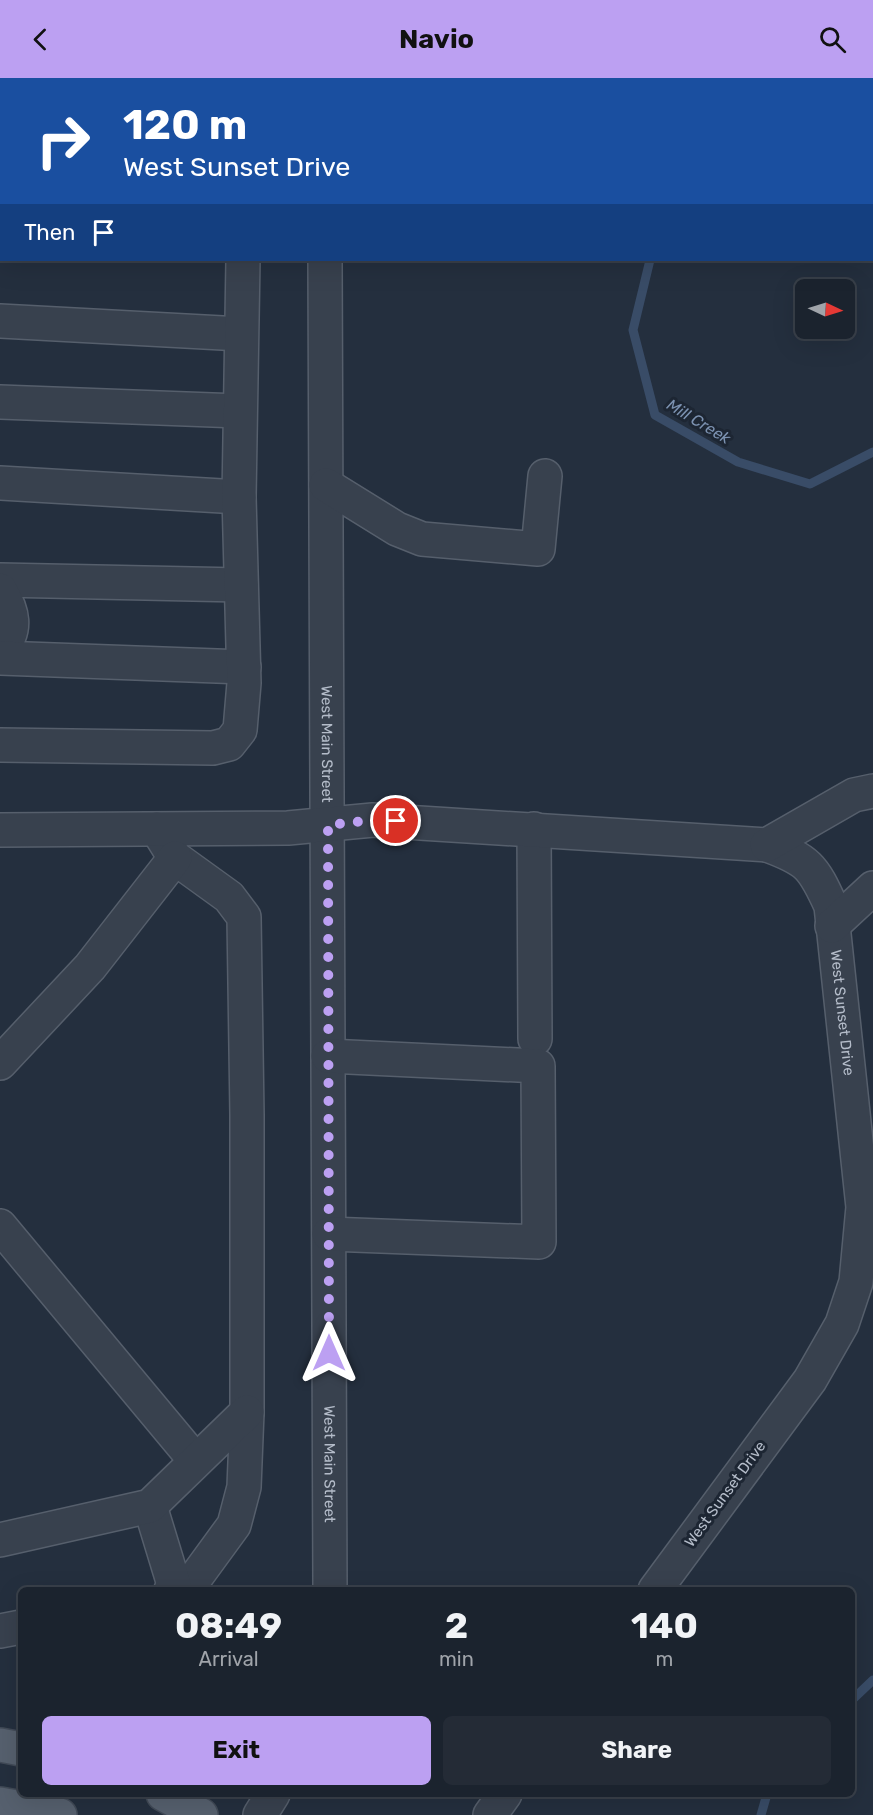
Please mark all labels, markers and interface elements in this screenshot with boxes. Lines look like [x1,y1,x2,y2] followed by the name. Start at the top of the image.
[24,23,57,56] icon: back
[399,23,474,55] text: Navio
[816,23,849,56] icon: search
[123,100,247,150] text: 120 m
[24,102,102,180] icon: right
[123,151,350,183] text: West Sunset Drive
[87,216,120,249] icon: arrive
[24,219,75,246] text: Then
[795,279,855,339] north arrow
[795,279,855,339] map controls
[663,395,735,448] water label: Mill Creek
[318,685,336,803] street label: West Main Street
[370,795,421,846] pin
[379,804,412,837] icon: arrive
[827,949,858,1076] street label: West Sunset Drive
[297,1321,361,1385] position arrow
[320,1405,339,1523] street label: West Main Street
[681,1438,769,1550] street label: West Sunset Drive
[175,1604,282,1647] text: 08:49
[445,1604,468,1647] text: 2
[631,1604,698,1647] text: 140
[199,1647,259,1671] text: Arrival
[439,1647,474,1671] text: min
[656,1647,673,1671] text: m
[42,1716,431,1785] button: Exit
[443,1716,831,1785] button: Share

